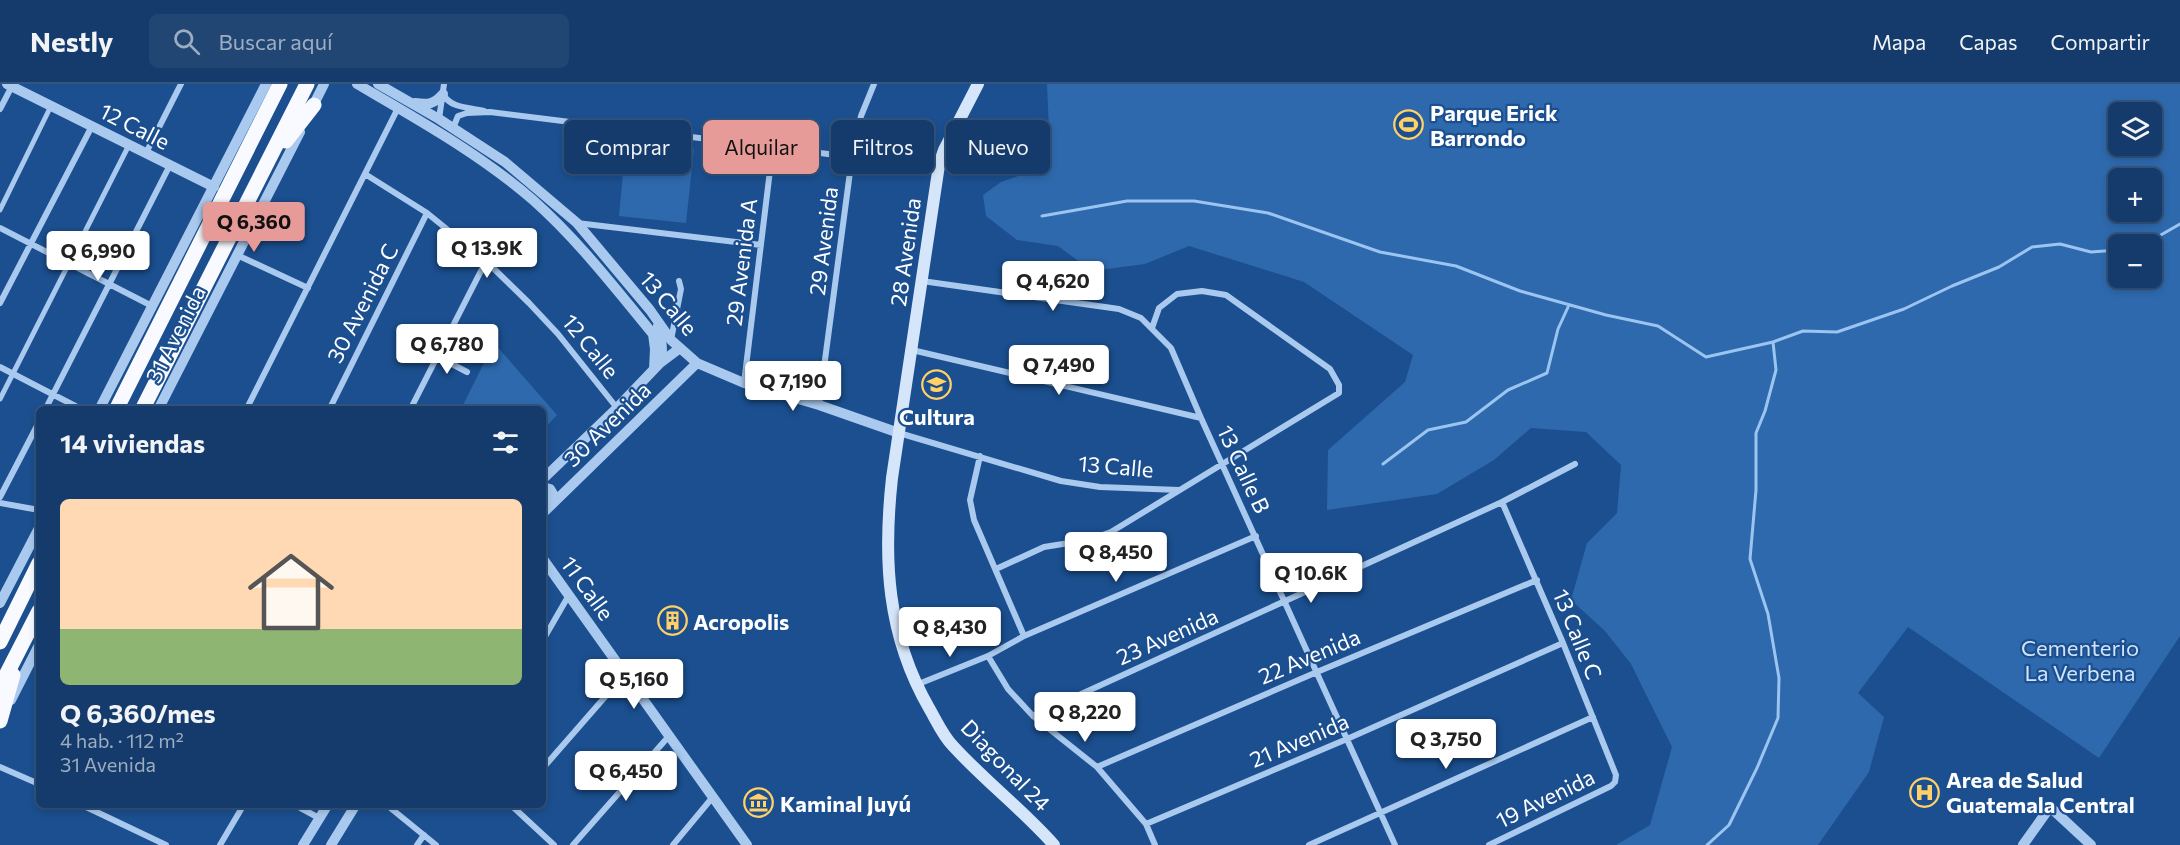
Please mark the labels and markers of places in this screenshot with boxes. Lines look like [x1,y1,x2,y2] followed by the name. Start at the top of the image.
[1430,99,1558,151] place label: Parque Erick Barrondo
[1393,109,1425,141] sports icon: Parque Erick Barrondo
[199,202,309,253] pin: Q 6,360
[432,228,542,279] pin: Q 13.9K
[43,231,153,282] pin: Q 6,990
[998,261,1108,312] pin: Q 4,620
[392,324,502,375] pin: Q 6,780
[1004,345,1114,396] pin: Q 7,490
[738,361,848,412] pin: Q 7,190
[921,368,953,400] school or university icon: Cultura
[899,403,975,430] place label: Cultura
[1061,532,1171,583] pin: Q 8,450
[1256,553,1366,604] pin: Q 10.6K
[656,605,688,637] building icon: Acropolis
[895,607,1005,658] pin: Q 8,430
[693,608,789,635] place label: Acropolis
[579,659,689,710] pin: Q 5,160
[1030,692,1140,743] pin: Q 8,220
[1391,719,1501,770] pin: Q 3,750
[571,751,681,802] pin: Q 6,450
[1946,766,2135,818] place label: Area de Salud Guatemala Central
[1909,776,1941,808] hospital icon: Area de Salud Guatemala Central
[743,787,775,819] museum icon: Kaminal Juyú
[780,790,911,817] place label: Kaminal Juyú

